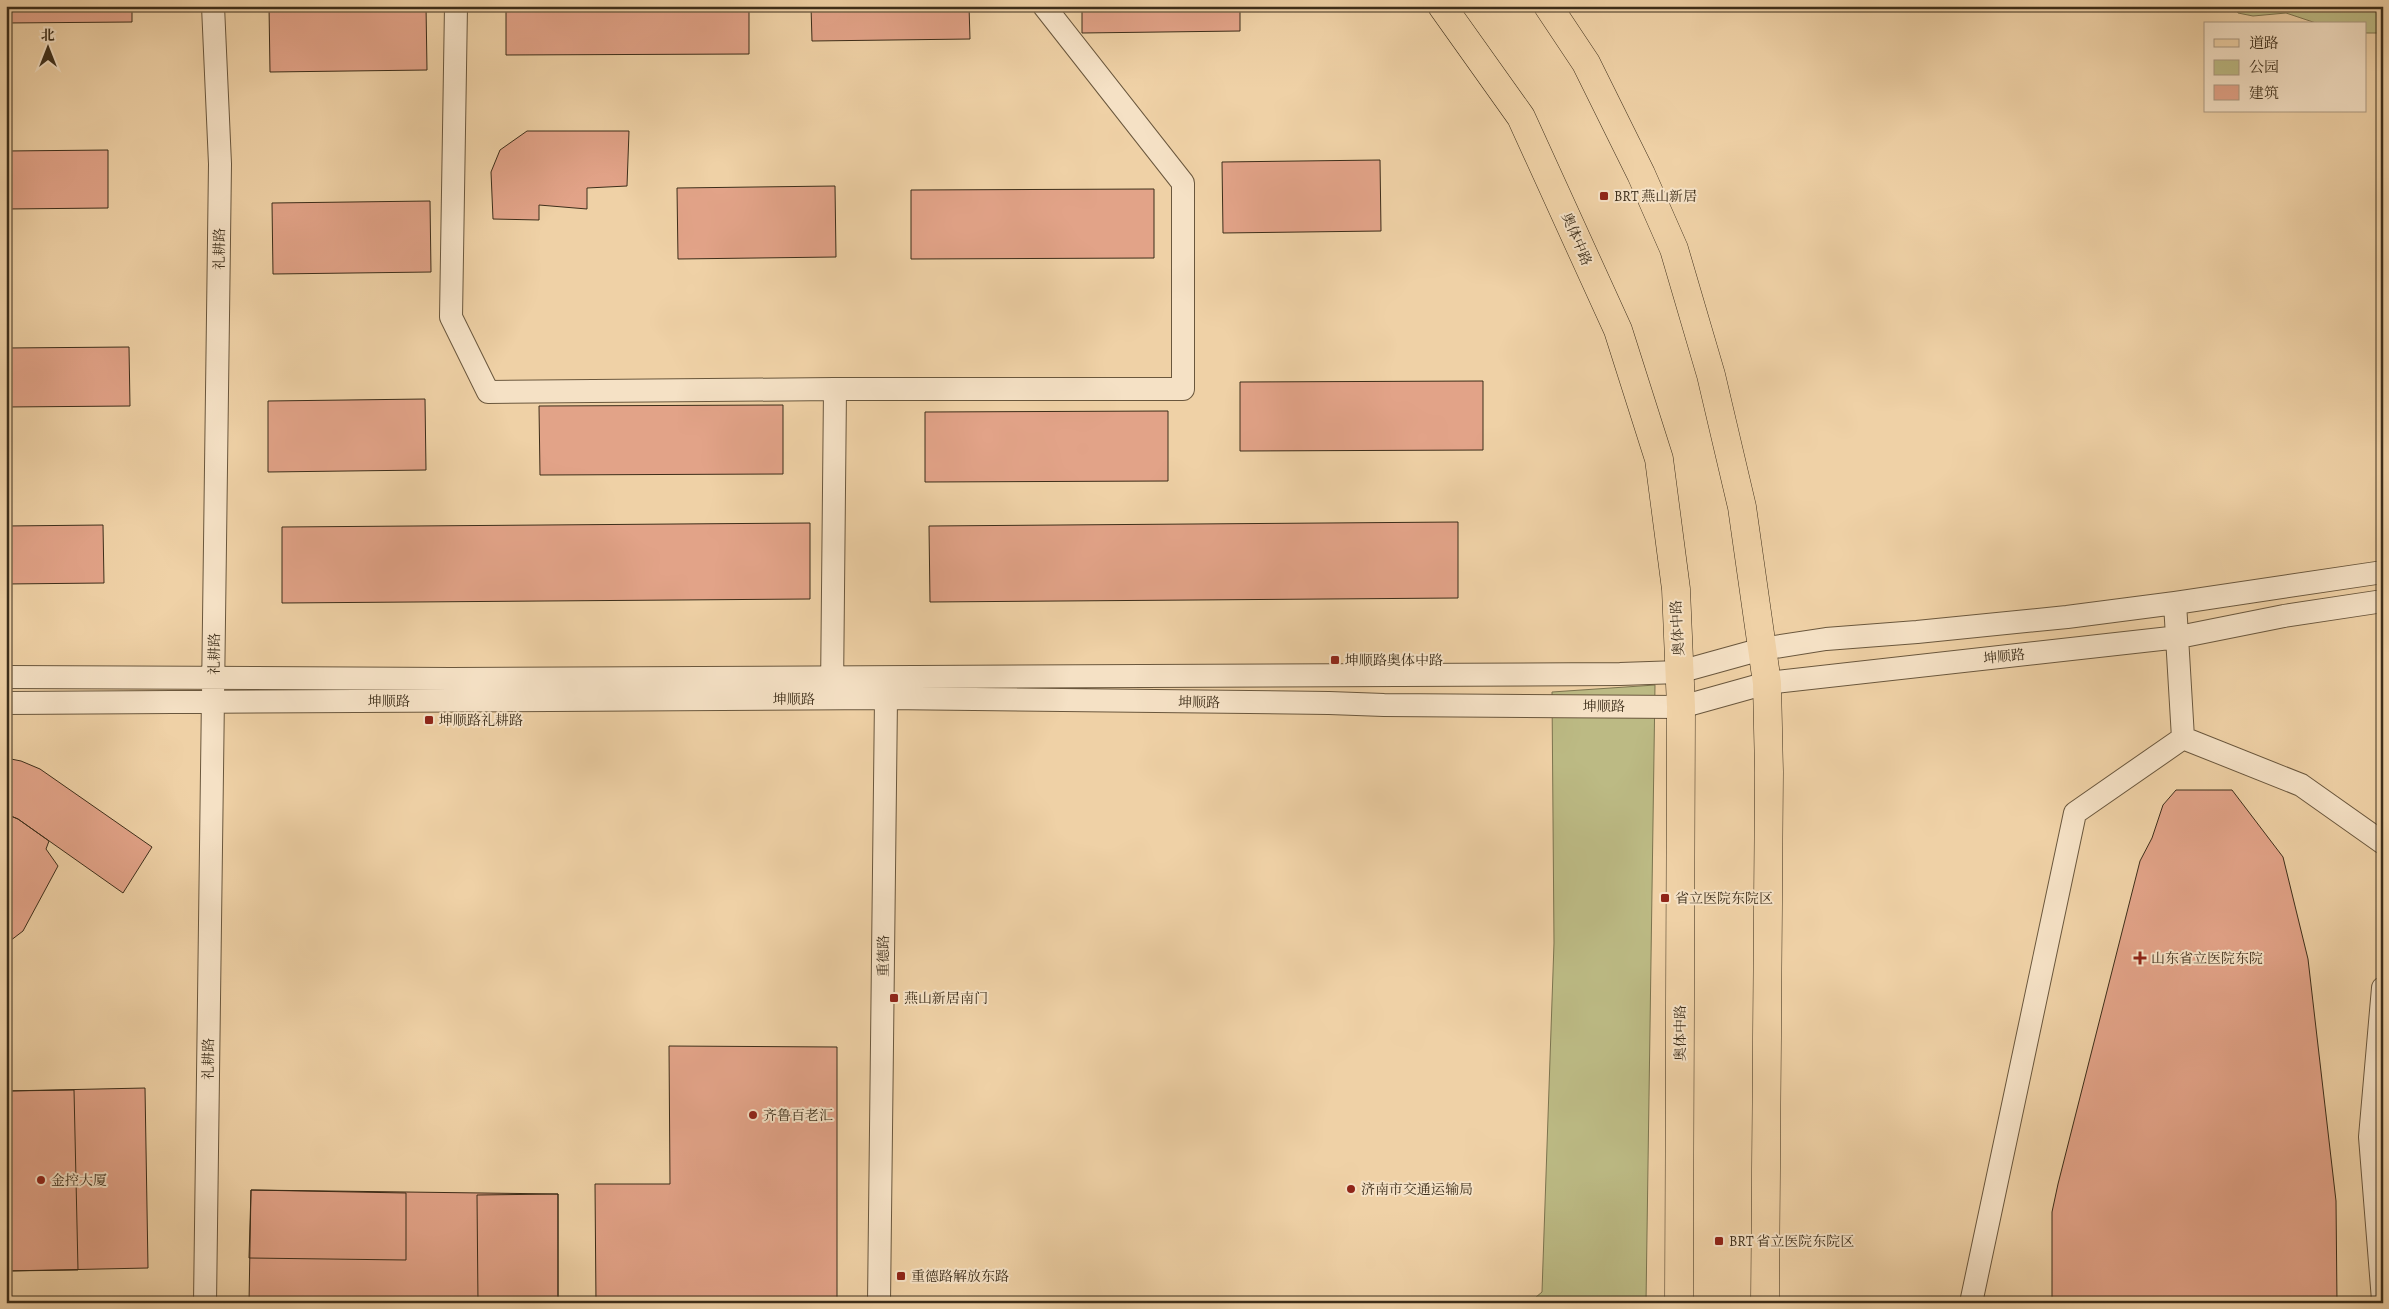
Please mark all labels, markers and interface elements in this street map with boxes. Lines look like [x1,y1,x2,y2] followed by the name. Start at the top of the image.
[22,22,72,72] north arrow
[2204,22,2366,112] legend
[41,26,55,45] text: 北
[2249,33,2279,53] text: 道路
[2249,57,2279,77] text: 公园
[2249,83,2279,103] text: 建筑
[1614,187,1697,206] place label: BRT 燕山新居
[1598,190,1610,202] marker: BRT 燕山新居
[1557,210,1596,269] street label: 奥体中路
[210,228,229,270] street label: 礼耕路
[1667,600,1688,656] street label: 奥体中路
[205,633,224,675] street label: 礼耕路
[1982,645,2026,668] street label: 坤顺路
[1345,651,1443,670] place label: 坤顺路奥体中路
[1329,654,1341,666] marker: 坤顺路奥体中路
[773,690,815,709] street label: 坤顺路
[368,692,410,711] street label: 坤顺路
[1178,693,1220,712] street label: 坤顺路
[1583,697,1625,716] street label: 坤顺路
[439,711,523,730] place label: 坤顺路礼耕路
[423,714,435,726] marker: 坤顺路礼耕路
[1675,889,1773,908] place label: 省立医院东院区
[1659,892,1671,904] marker: 省立医院东院区
[874,935,893,977] street label: 重德路
[2151,949,2263,968] place label: 山东省立医院东院
[2133,951,2147,965] marker: 山东省立医院东院
[904,989,988,1008] place label: 燕山新居南门
[888,992,900,1004] marker: 燕山新居南门
[1671,1005,1690,1061] street label: 奥体中路
[199,1038,218,1080] street label: 礼耕路
[763,1106,833,1125] place label: 齐鲁百老汇
[747,1109,759,1121] marker: 齐鲁百老汇
[51,1171,107,1190] place label: 金控大厦
[35,1174,47,1186] marker: 金控大厦
[1361,1180,1473,1199] place label: 济南市交通运输局
[1345,1183,1357,1195] marker: 济南市交通运输局
[1729,1232,1854,1251] place label: BRT 省立医院东院区
[1713,1235,1725,1247] marker: BRT 省立医院东院区
[911,1267,1009,1286] place label: 重德路解放东路
[895,1270,907,1282] marker: 重德路解放东路

